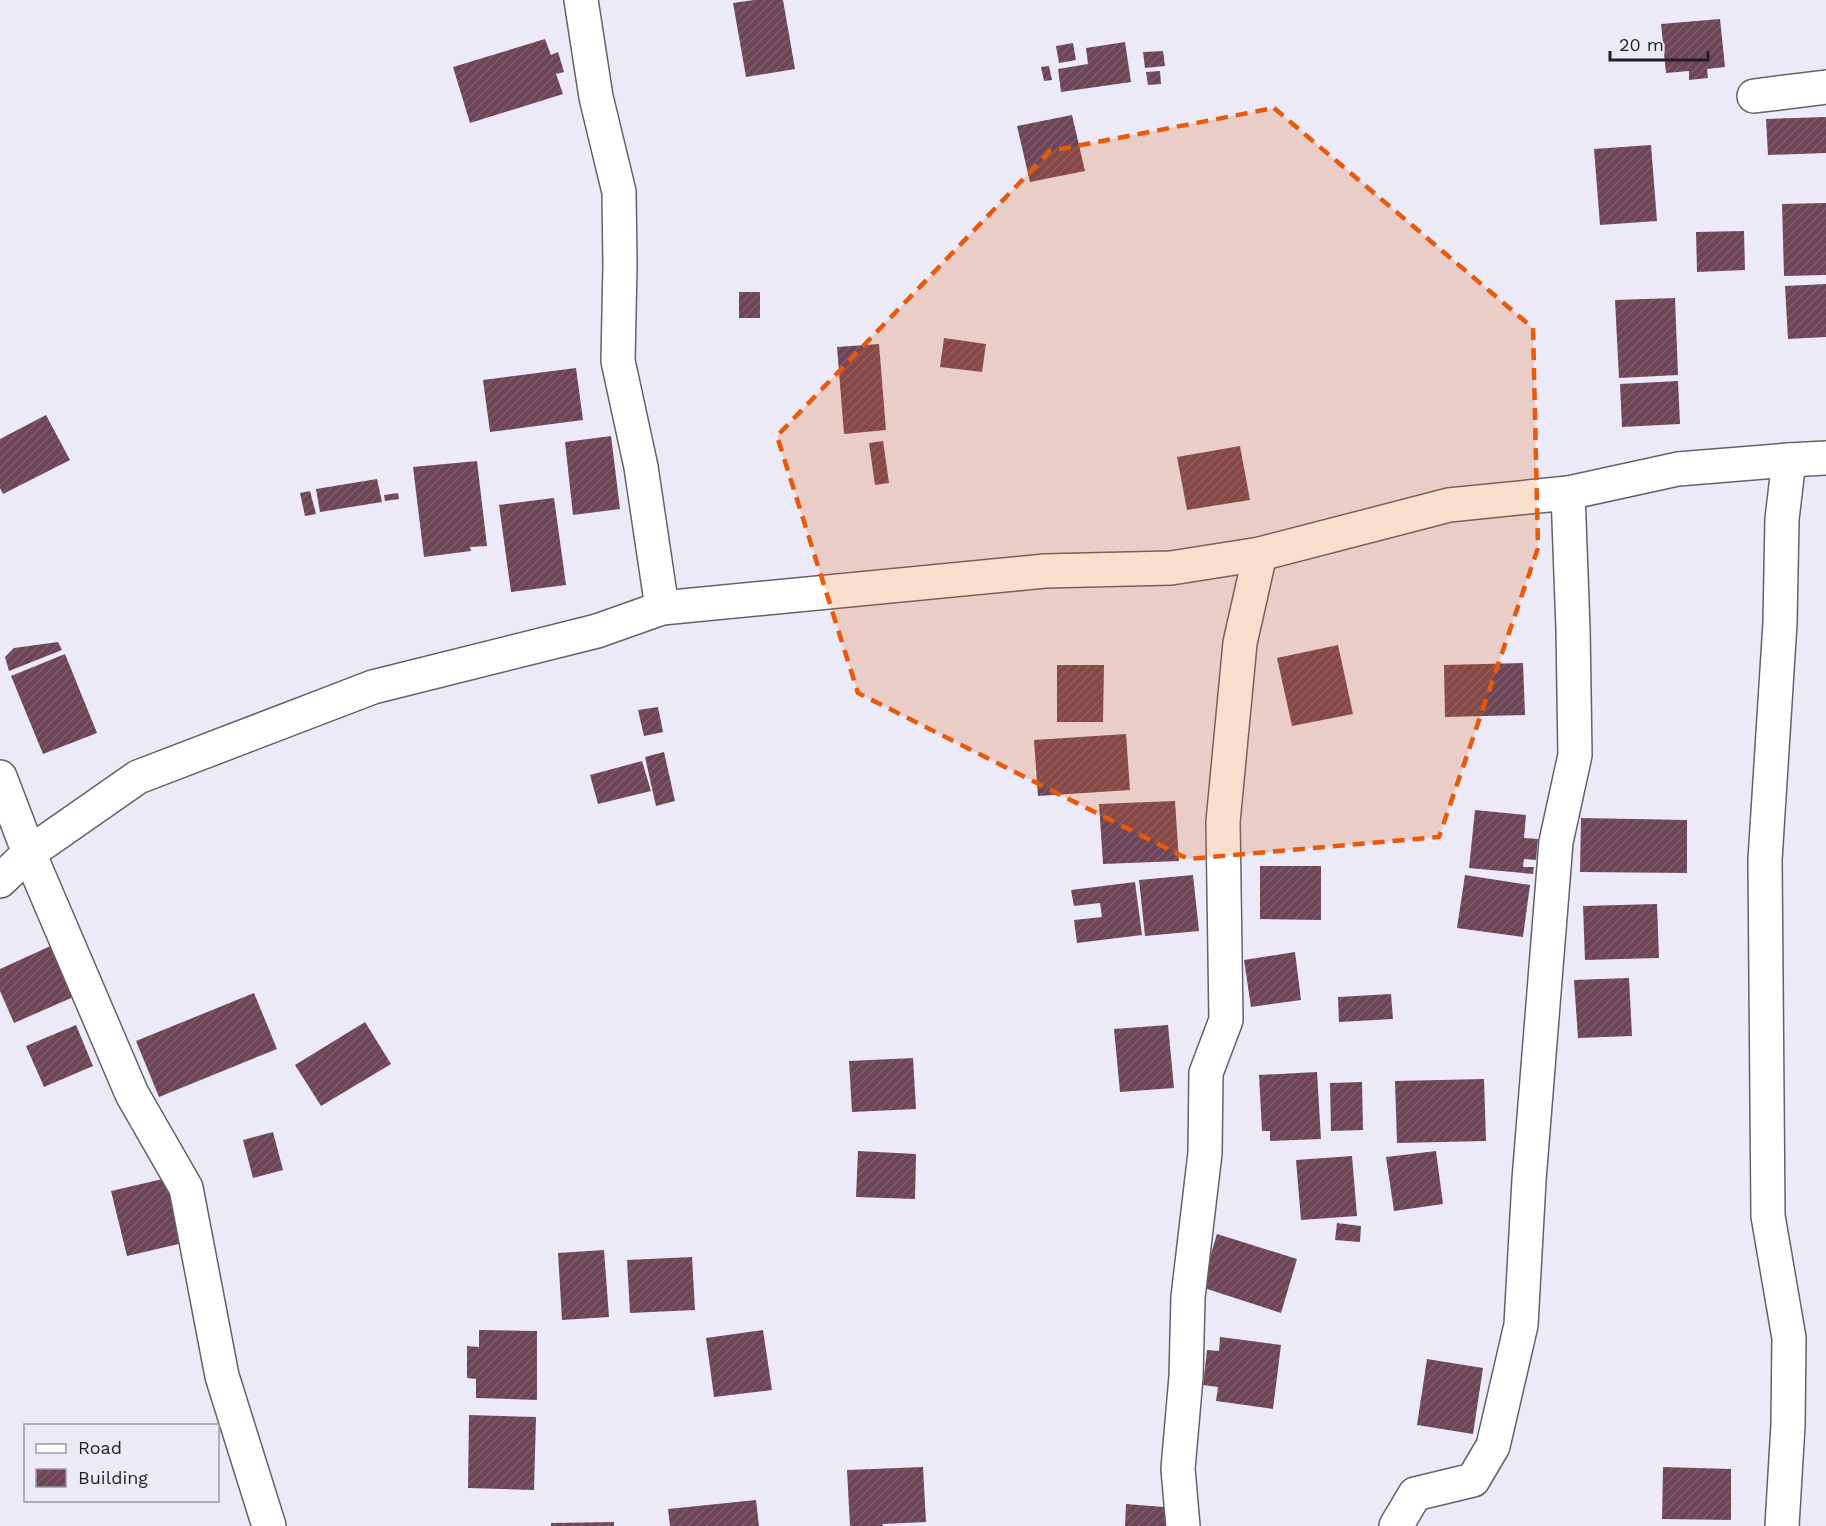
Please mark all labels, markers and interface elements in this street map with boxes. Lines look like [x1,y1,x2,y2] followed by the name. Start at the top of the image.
[1610,24,1708,62] scale bar
[1619,34,1664,55] text: 20 m
[24,1424,219,1502] legend
[78,1437,122,1458] text: Road
[78,1467,148,1488] text: Building

